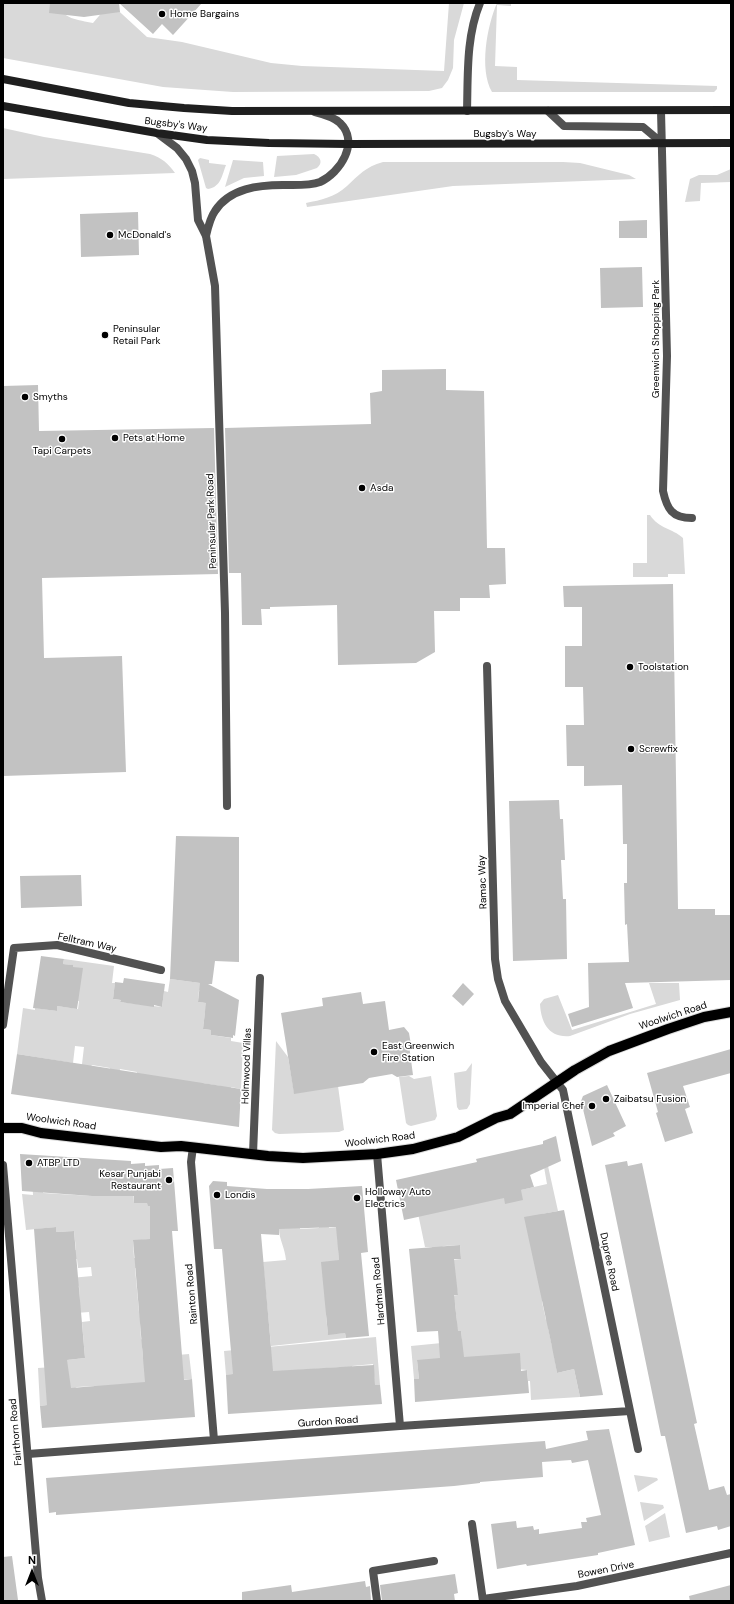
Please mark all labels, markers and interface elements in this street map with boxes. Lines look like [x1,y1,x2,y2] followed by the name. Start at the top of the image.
[170,8,239,20] place label: Home Bargains
[157,9,167,19] marker: Home Bargains
[144,115,208,135] street label: Bugsby's Way
[473,128,537,140] street label: Bugsby's Way
[118,229,171,241] place label: McDonald's
[105,230,115,240] marker: McDonald's
[650,280,662,398] street label: Greenwich Shopping Park
[113,323,161,346] place label: Peninsular Retail Park
[100,330,110,340] marker: Peninsular Retail Park
[33,391,68,403] place label: Smyths
[20,392,30,402] marker: Smyths
[123,432,185,444] place label: Pets at Home
[110,433,120,443] marker: Pets at Home
[57,434,67,444] marker: Tapi Carpets
[33,445,91,457] place label: Tapi Carpets
[204,473,220,569] street label: Peninsular Park Road
[370,482,393,494] place label: Asda
[357,483,367,493] marker: Asda
[638,661,689,673] place label: Toolstation
[625,662,635,672] marker: Toolstation
[639,743,678,755] place label: Screwfix
[626,744,636,754] marker: Screwfix
[476,855,490,909] street label: Ramac Way
[56,931,118,955] street label: Felltram Way
[638,999,708,1033] street label: Woolwich Road
[240,1028,254,1104] street label: Holmwood Villas
[382,1040,454,1064] place label: East Greenwich Fire Station
[369,1047,379,1057] marker: East Greenwich Fire Station
[614,1093,686,1105] place label: Zaibatsu Fusion
[601,1094,611,1104] marker: Zaibatsu Fusion
[522,1100,584,1112] place label: Imperial Chef
[587,1101,597,1111] marker: Imperial Chef
[25,1111,97,1133] street label: Woolwich Road
[344,1130,416,1150] street label: Woolwich Road
[37,1157,80,1169] place label: ATBP LTD
[24,1158,34,1168] marker: ATBP LTD
[99,1168,161,1192] place label: Kesar Punjabi Restaurant
[164,1175,174,1185] marker: Kesar Punjabi Restaurant
[365,1186,431,1210] place label: Holloway Auto Electrics
[225,1189,255,1201] place label: Londis
[212,1190,222,1200] marker: Londis
[352,1193,362,1203] marker: Holloway Auto Electrics
[597,1232,621,1292] street label: Dupree Road
[370,1257,388,1325] street label: Hardman Road
[183,1263,201,1325] street label: Rainton Road
[7,1398,25,1466] street label: Fairthorn Road
[297,1414,359,1430] street label: Gurdon Road
[12,1552,52,1592] north arrow
[28,1553,36,1567] text: N
[577,1559,635,1581] street label: Bowen Drive

